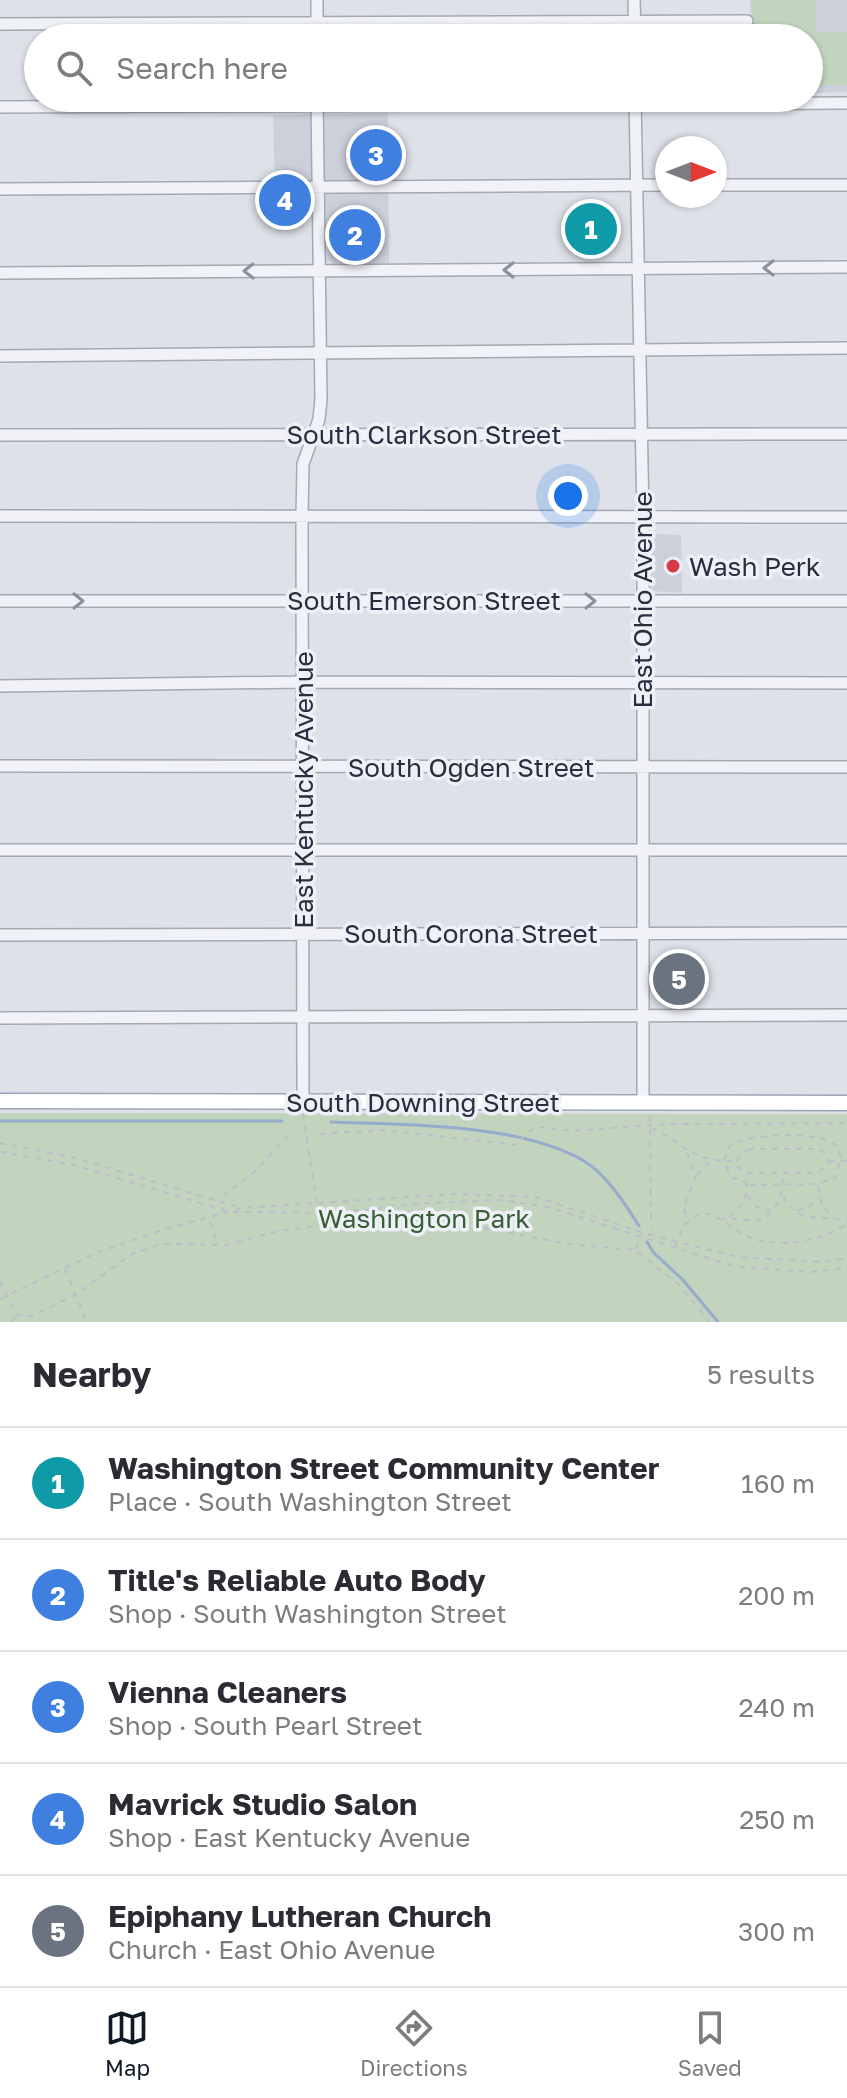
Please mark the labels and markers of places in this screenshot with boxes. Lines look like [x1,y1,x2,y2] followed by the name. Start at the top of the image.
[350,125,402,185] pin: 3
[259,170,311,230] pin: 4
[565,199,617,259] pin: 1
[329,205,381,265] pin: 2
[689,551,821,582] place label: Wash Perk
[664,557,682,575] marker: Wash Perk
[653,949,705,1009] pin: 5

